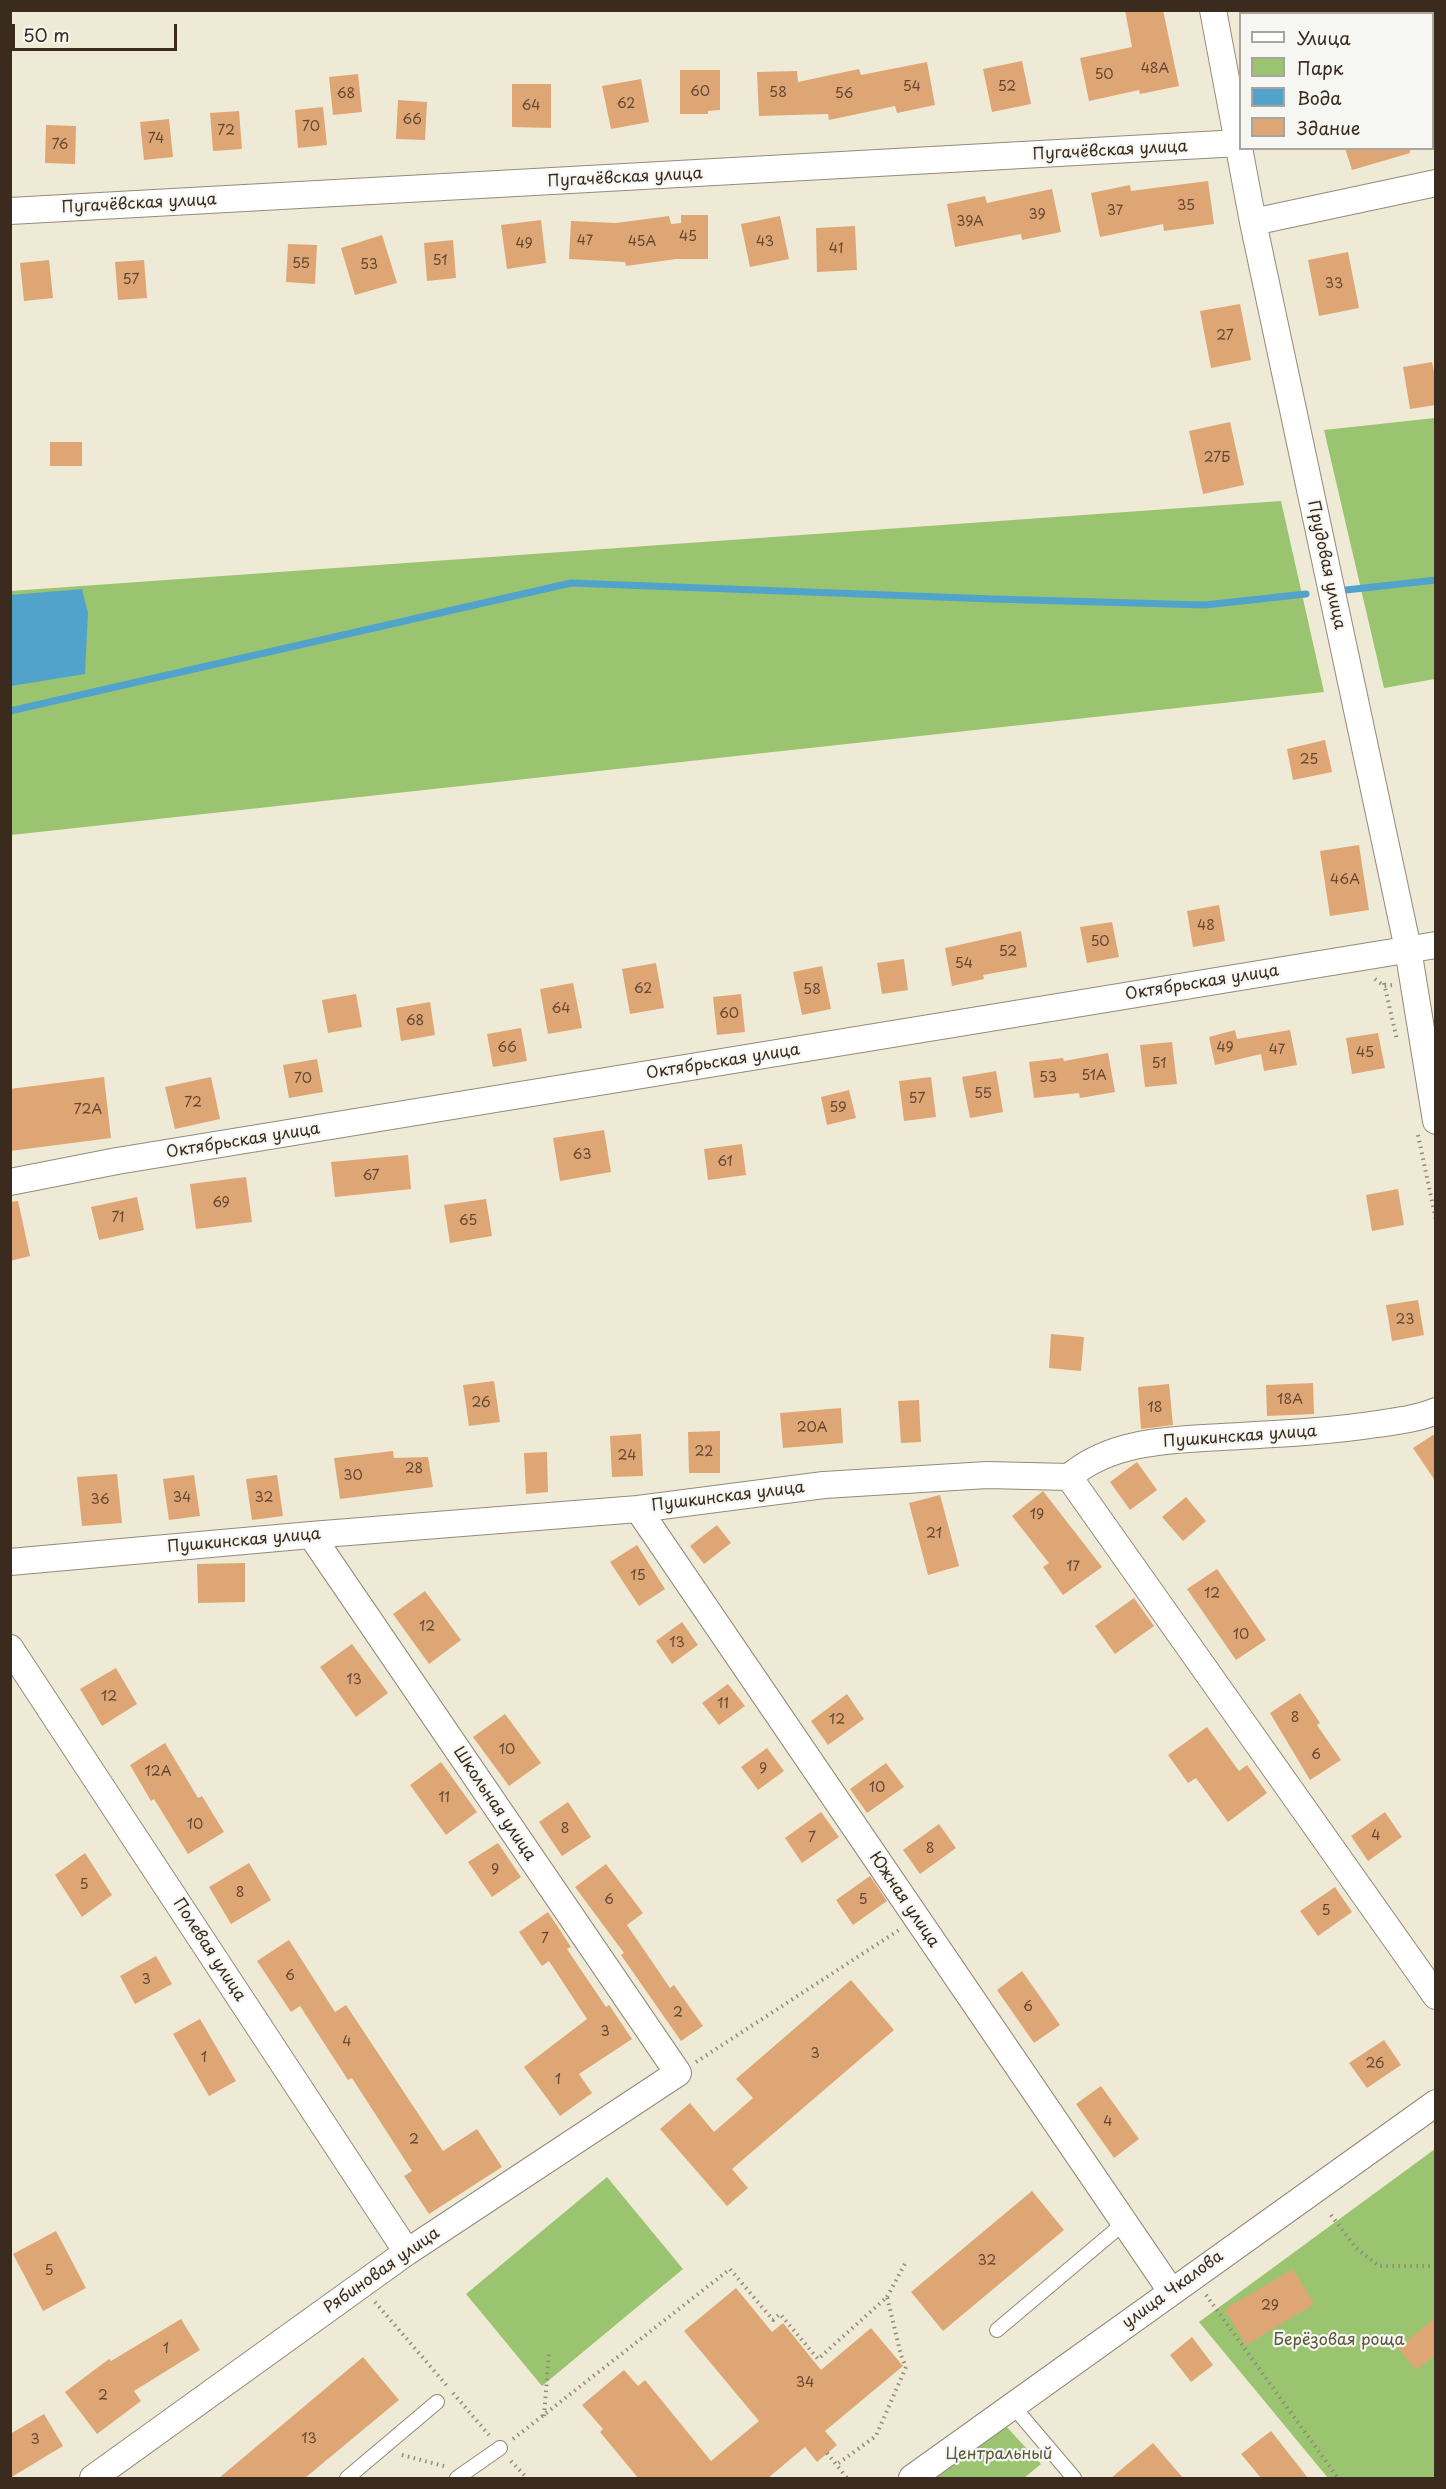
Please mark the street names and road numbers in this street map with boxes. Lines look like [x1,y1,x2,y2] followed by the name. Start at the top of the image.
[1032,137,1188,165] street label: Пугачёвская улица
[547,164,703,192] street label: Пугачёвская улица
[61,190,217,218] street label: Пугачёвская улица
[1303,499,1349,631] street label: Прудовая улица
[1124,961,1280,1005] street label: Октябрьская улица
[645,1040,801,1084] street label: Октябрьская улица
[165,1119,321,1163] street label: Октябрьская улица
[1163,1422,1317,1452] street label: Пушкинская улица
[650,1478,806,1516] street label: Пушкинская улица
[167,1525,321,1557] street label: Пушкинская улица
[449,1743,539,1865] street label: Школьная улица
[865,1849,943,1951] street label: Южная улица
[169,1895,249,2005] street label: Полевая улица
[320,2224,444,2318] street label: Рябиновая улица
[1119,2247,1227,2333] street label: улица Чкалова

